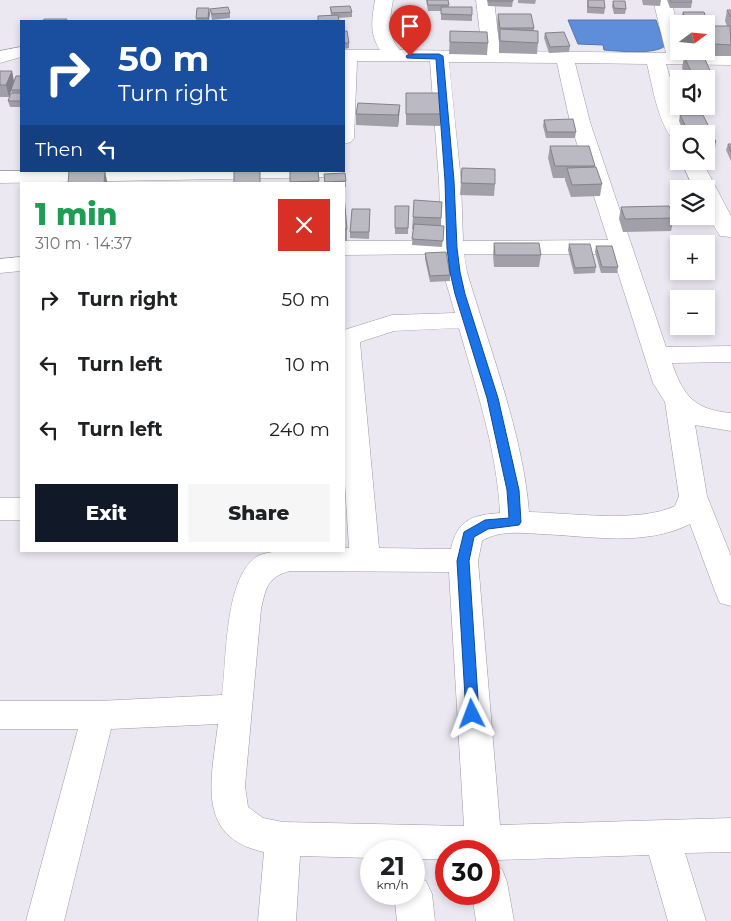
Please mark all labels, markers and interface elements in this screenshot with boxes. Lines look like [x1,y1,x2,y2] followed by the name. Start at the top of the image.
[389,5,431,56] pin
[396,12,424,40] icon: arrive
[670,15,715,60] north arrow
[670,15,715,335] map controls
[118,37,209,80] text: 50 m
[35,40,100,105] icon: right
[670,70,715,115] button: sound
[118,80,228,107] text: Turn right
[670,125,715,170] button: search
[93,135,121,163] icon: left
[35,138,83,161] text: Then
[670,180,715,225] button: layers
[35,196,118,233] text: 1 min
[278,199,330,251] button: close
[35,234,132,253] text: 310 m · 14:37
[670,235,715,280] button: +
[35,286,63,314] icon: right
[78,288,178,311] text: Turn right
[282,288,330,311] text: 50 m
[670,290,715,335] button: −
[35,351,63,379] icon: left
[78,353,163,376] text: Turn left
[285,353,330,376] text: 10 m
[35,416,63,444] icon: left
[78,418,163,441] text: Turn left
[269,418,330,441] text: 240 m
[35,484,178,542] button: Exit
[188,484,330,542] button: Share
[445,687,497,739] position arrow
[435,840,500,905] speed limit sign: 30
[380,851,405,881] text: 21
[376,877,409,892] text: km/h

